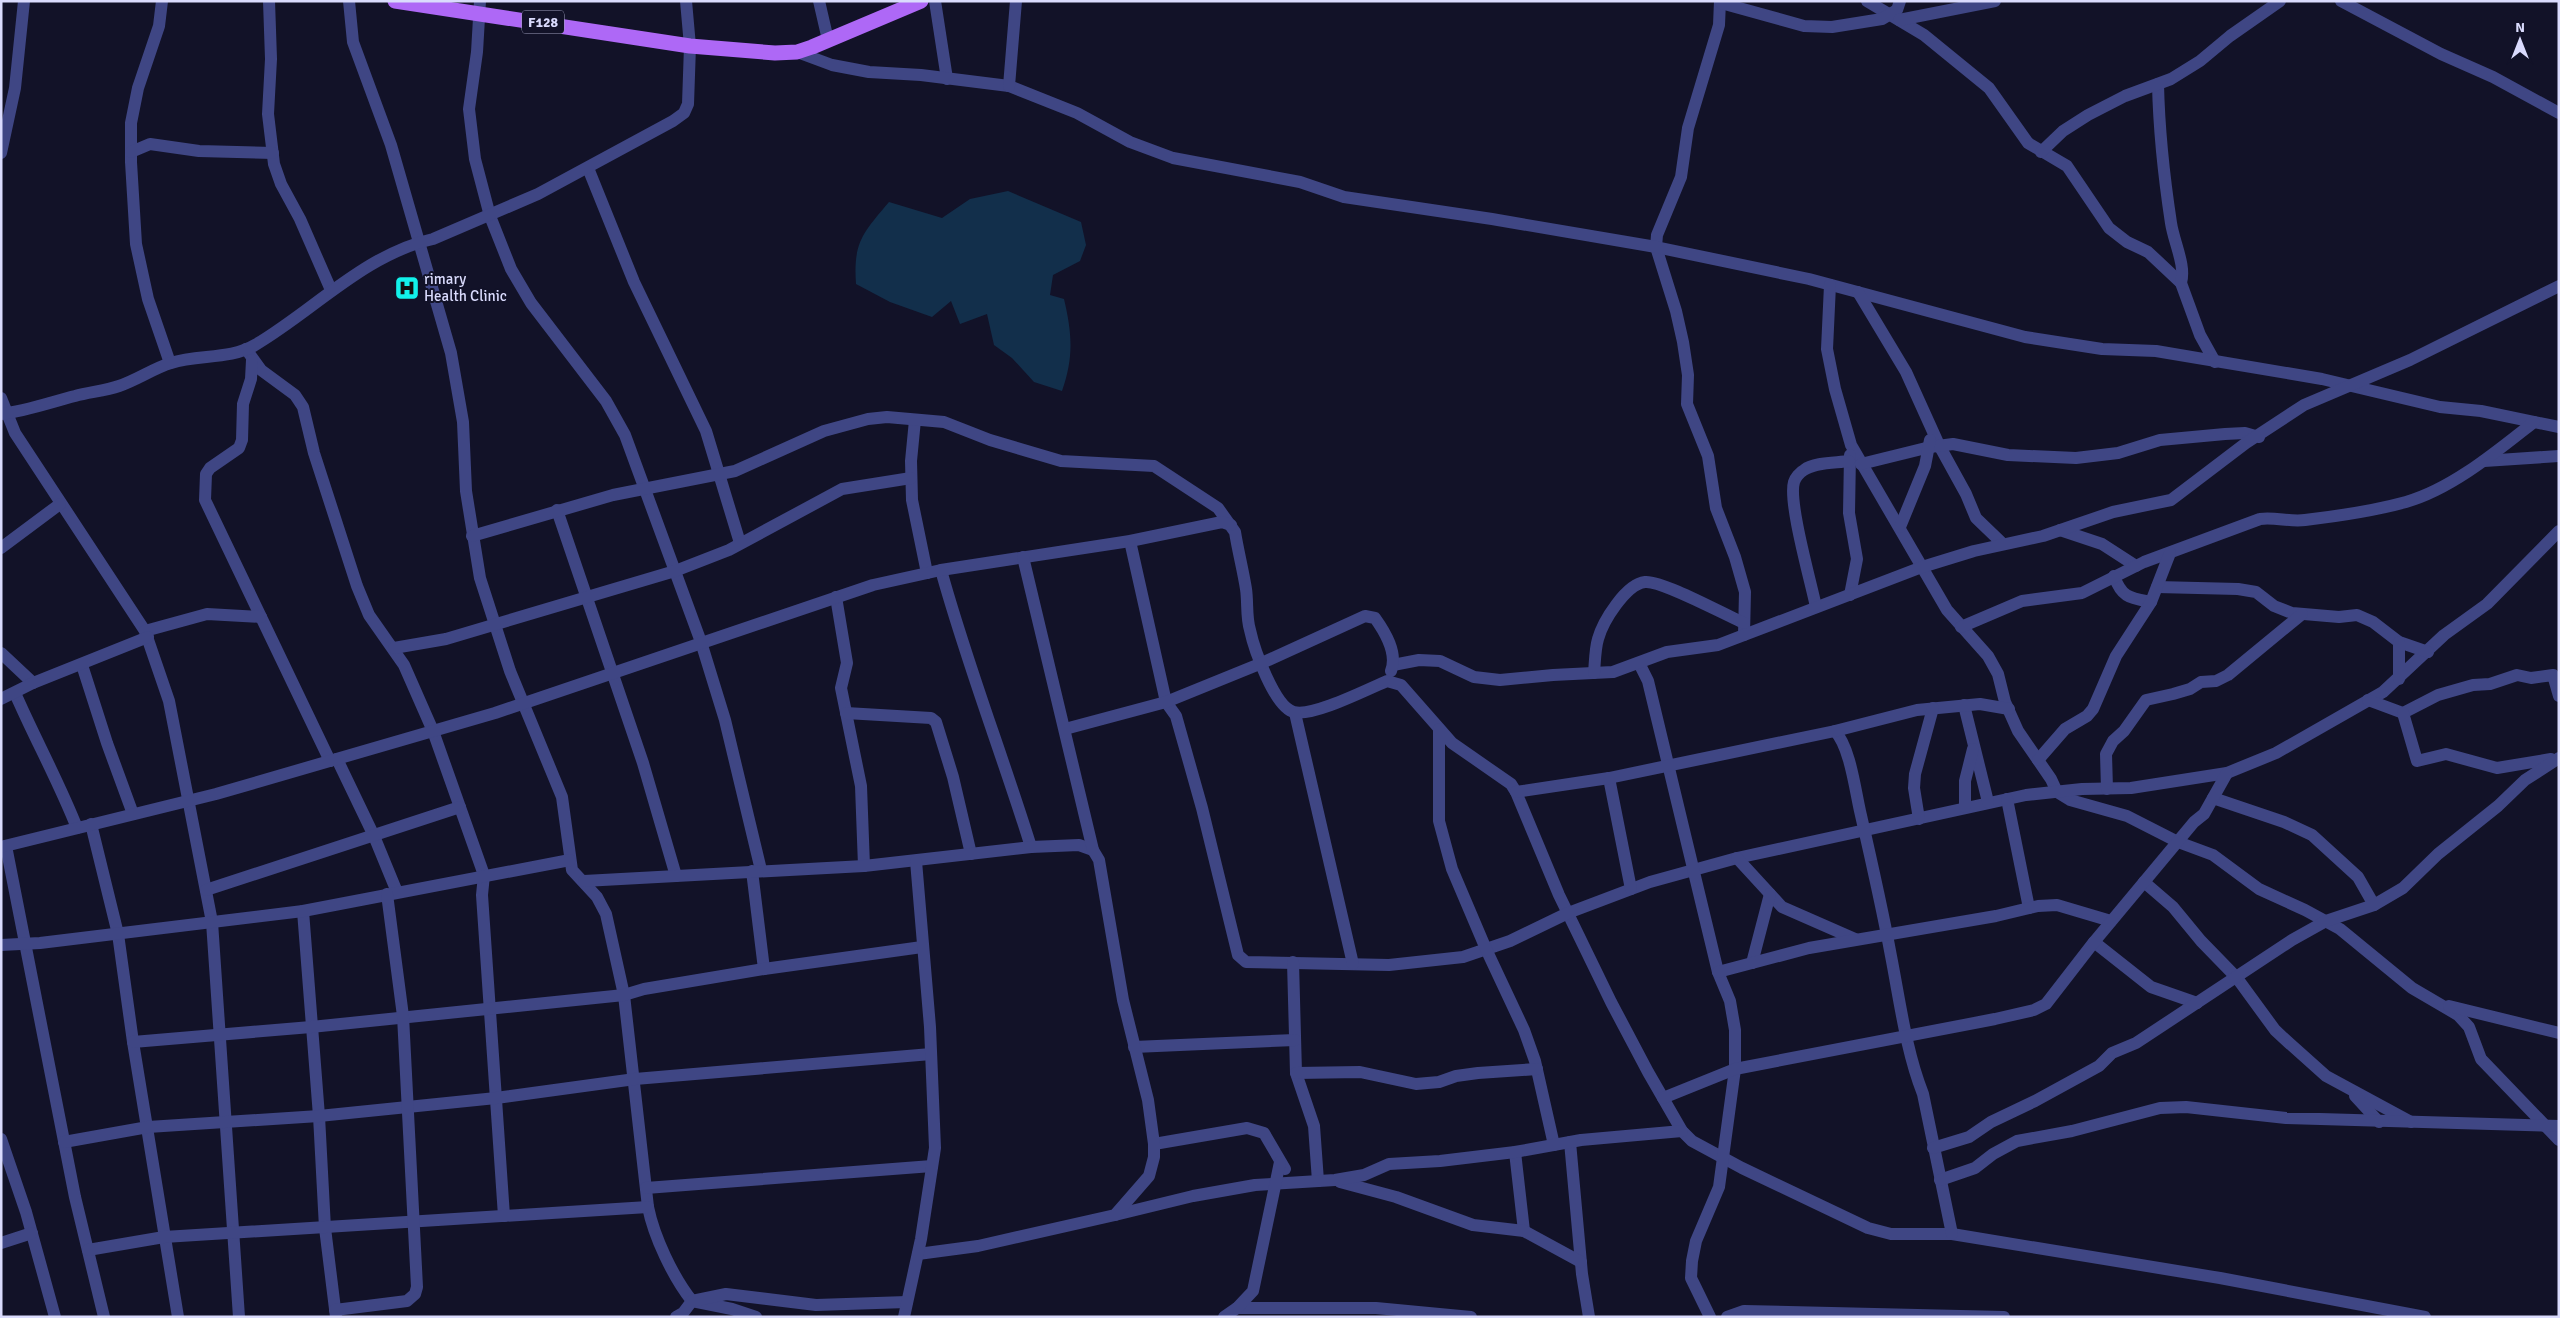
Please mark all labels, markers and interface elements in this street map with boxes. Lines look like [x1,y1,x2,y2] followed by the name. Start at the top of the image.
[522,11,564,34] road number: F128
[2495,15,2545,65] north arrow
[2515,19,2525,36] text: N
[424,270,507,305] place label: rimary Health Clinic
[394,275,420,301] hospital icon: rimary Health Clinic

